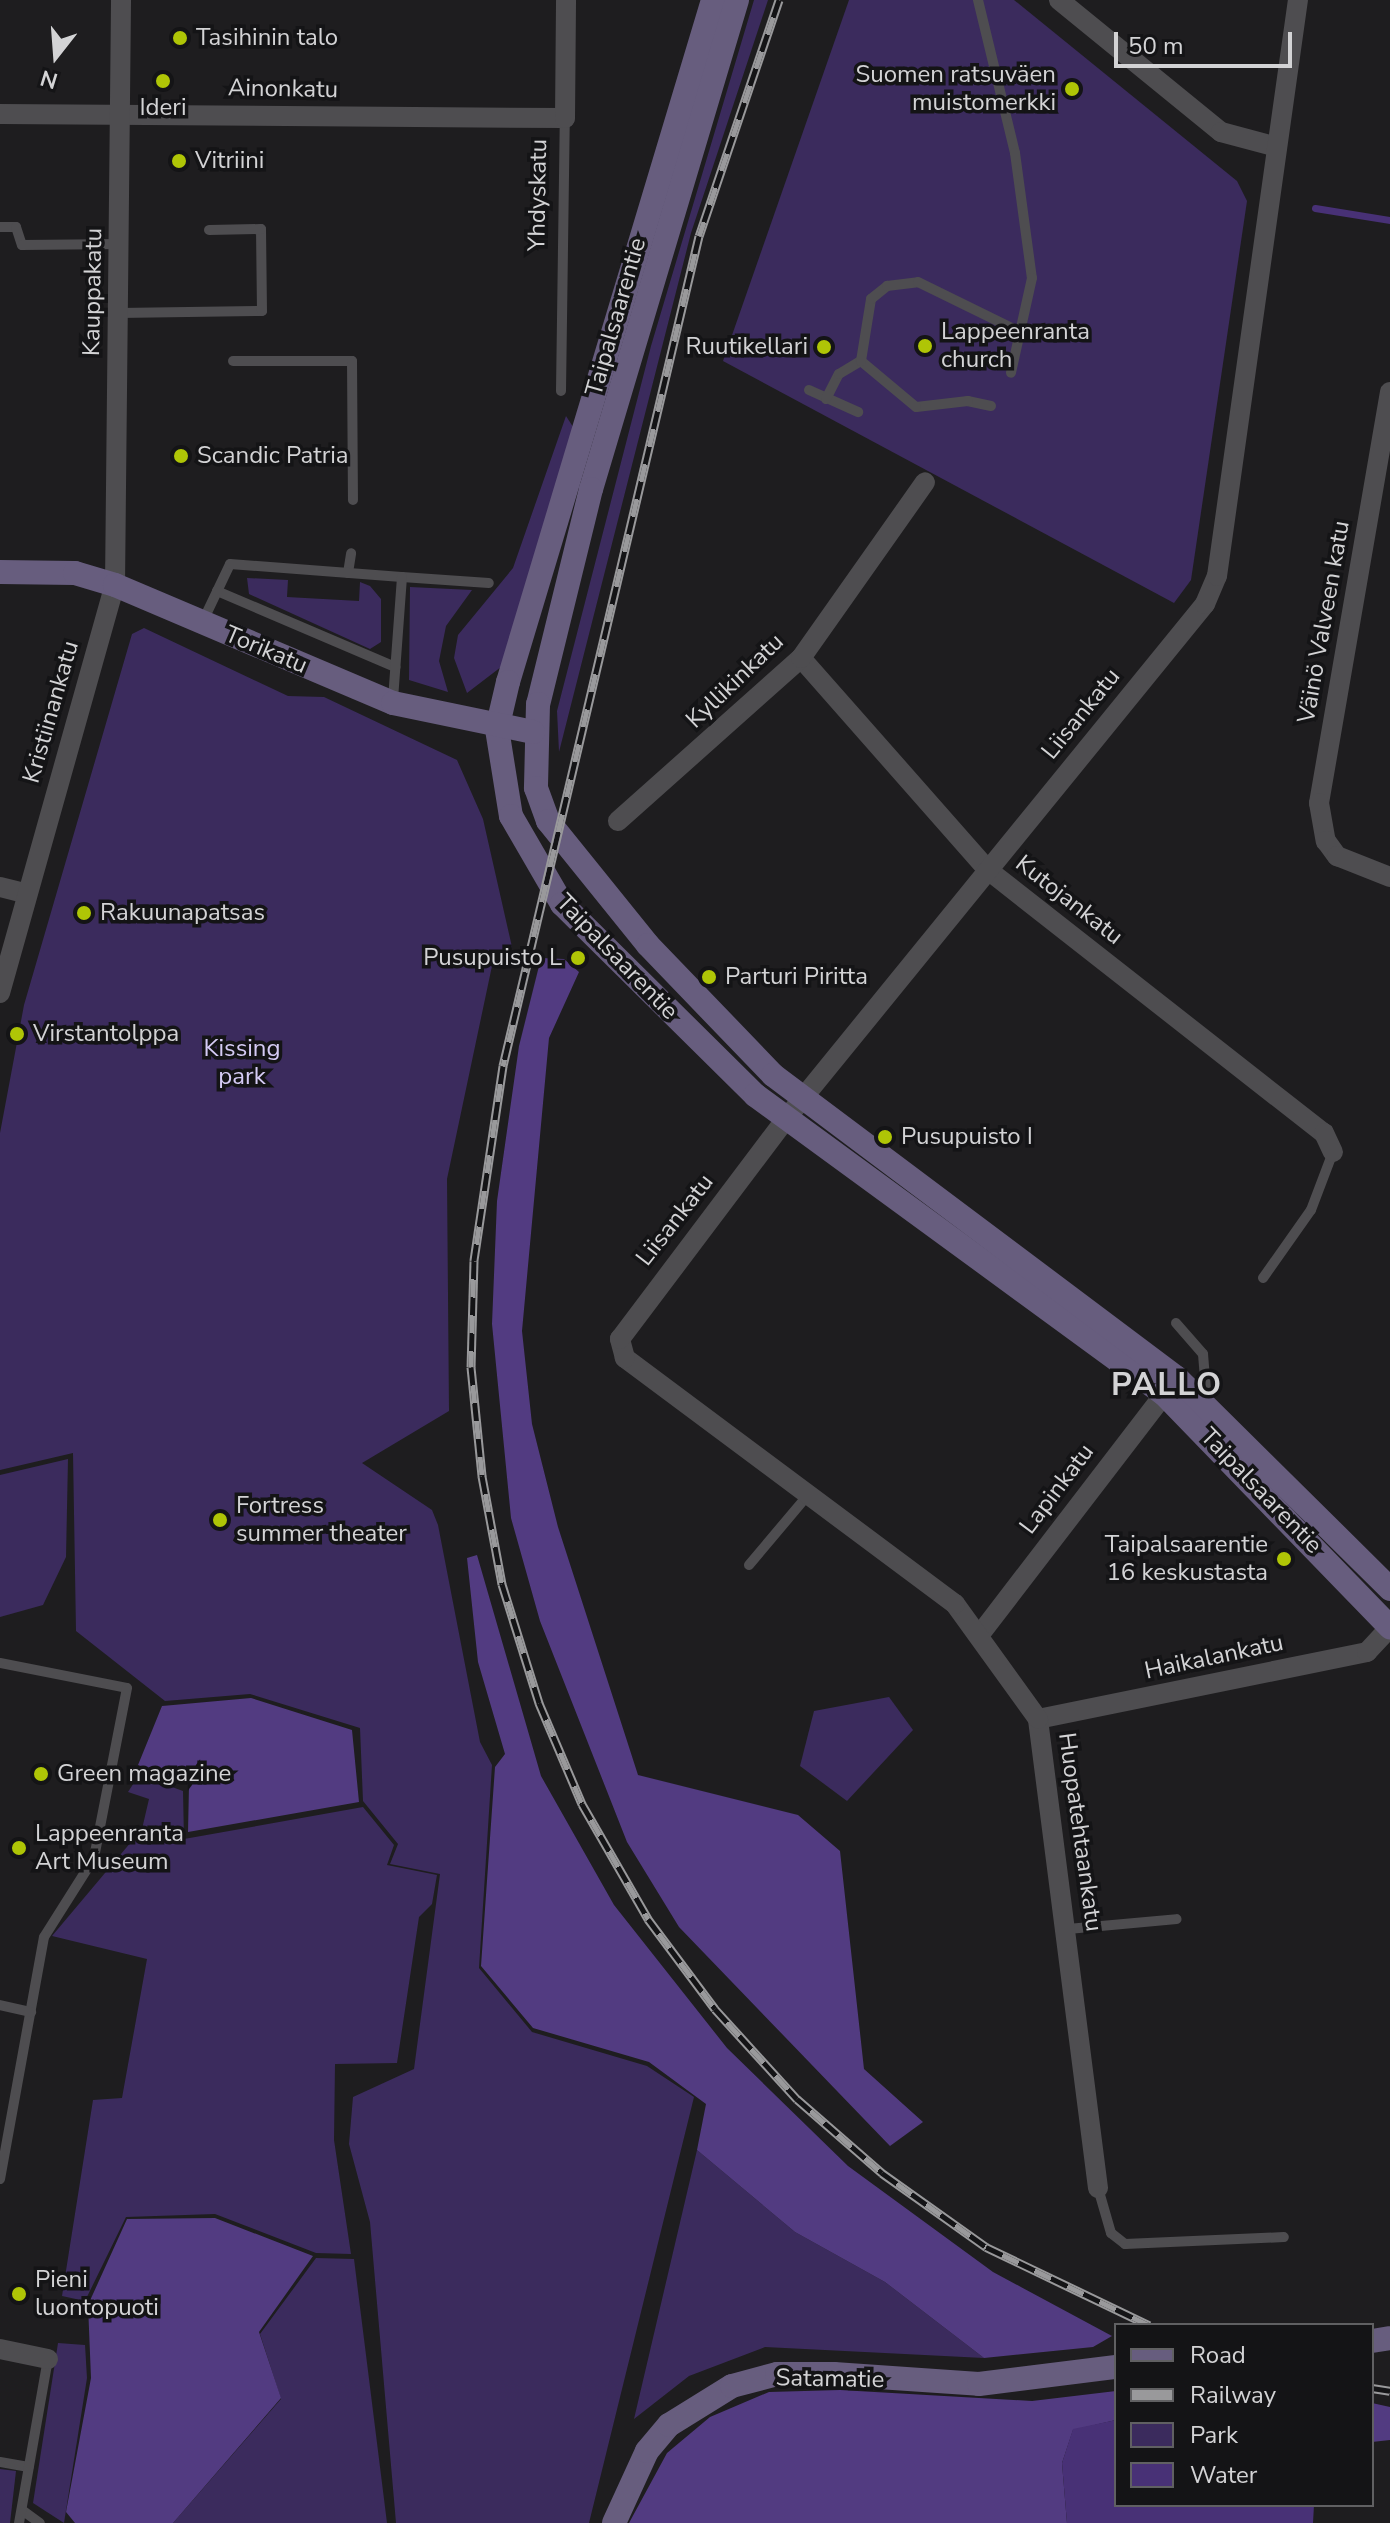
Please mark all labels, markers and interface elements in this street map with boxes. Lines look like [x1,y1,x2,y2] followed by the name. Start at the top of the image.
[16,16,96,96] north arrow
[1118,16,1296,66] scale bar
[196,24,338,52] place label: Tasihinin talo
[171,29,189,47] marker: Tasihinin talo
[1128,30,1184,62] text: 50 m
[855,61,1056,117] place label: Suomen ratsuväen muistomerkki
[37,62,61,96] text: N
[154,72,172,90] marker: Ideri
[228,74,338,104] street label: Ainonkatu
[1063,80,1081,98] marker: Suomen ratsuväen muistomerkki
[139,94,187,122] place label: Ideri
[523,139,553,251] street label: Yhdyskatu
[195,147,264,175] place label: Vitriini
[170,152,188,170] marker: Vitriini
[77,228,109,356] street label: Kauppakatu
[580,235,652,399] street label: Taipalsaarentie
[941,318,1090,374] place label: Lappeenranta church
[685,333,808,361] place label: Ruutikellari
[916,337,934,355] marker: Lappeenranta church
[815,338,833,356] marker: Ruutikellari
[197,442,349,470] place label: Scandic Patria
[172,447,190,465] marker: Scandic Patria
[1292,518,1356,726] street label: Väinö Valveen katu
[221,620,311,680] street label: Torikatu
[680,628,790,734] street label: Kyllikinkatu
[17,638,85,786] street label: Kristiinankatu
[1036,663,1126,765] street label: Liisankatu
[1010,849,1128,951] street label: Kutojankatu
[550,888,684,1026] street label: Taipalsaarentie
[100,899,265,927] place label: Rakuunapatsas
[75,904,93,922] marker: Rakuunapatsas
[423,944,562,972] place label: Pusupuisto L
[569,949,587,967] marker: Pusupuisto L
[725,963,868,991] place label: Parturi Piritta
[700,968,718,986] marker: Parturi Piritta
[33,1020,179,1048] place label: Virstantolppa
[8,1025,26,1043] marker: Virstantolppa
[204,1035,280,1091] park label: Kissing park
[901,1123,1033,1151] place label: Pusupuisto I
[876,1128,894,1146] marker: Pusupuisto I
[630,1168,720,1272] street label: Liisankatu
[1111,1366,1223,1404] district label: PALLO
[1194,1422,1328,1560] street label: Taipalsaarentie
[1014,1438,1100,1540] street label: Lapinkatu
[236,1492,407,1548] place label: Fortress summer theater
[211,1511,229,1529] marker: Fortress summer theater
[1105,1531,1268,1587] place label: Taipalsaarentie 16 keskustasta
[1275,1550,1293,1568] marker: Taipalsaarentie 16 keskustasta
[1142,1628,1286,1686] street label: Haikalankatu
[1052,1731,1108,1933] street label: Huopatehtaankatu
[57,1760,231,1788] place label: Green magazine
[32,1765,50,1783] marker: Green magazine
[35,1820,184,1876] place label: Lappeenranta Art Museum
[10,1839,28,1857] marker: Lappeenranta Art Museum
[35,2266,159,2322] place label: Pieni luontopuoti
[10,2285,28,2303] marker: Pieni luontopuoti
[1114,2323,1374,2507] legend
[1190,2339,1246,2371] text: Road
[775,2364,885,2394] street label: Satamatie
[1190,2379,1276,2411] text: Railway
[1190,2419,1238,2451] text: Park
[1190,2459,1257,2491] text: Water

